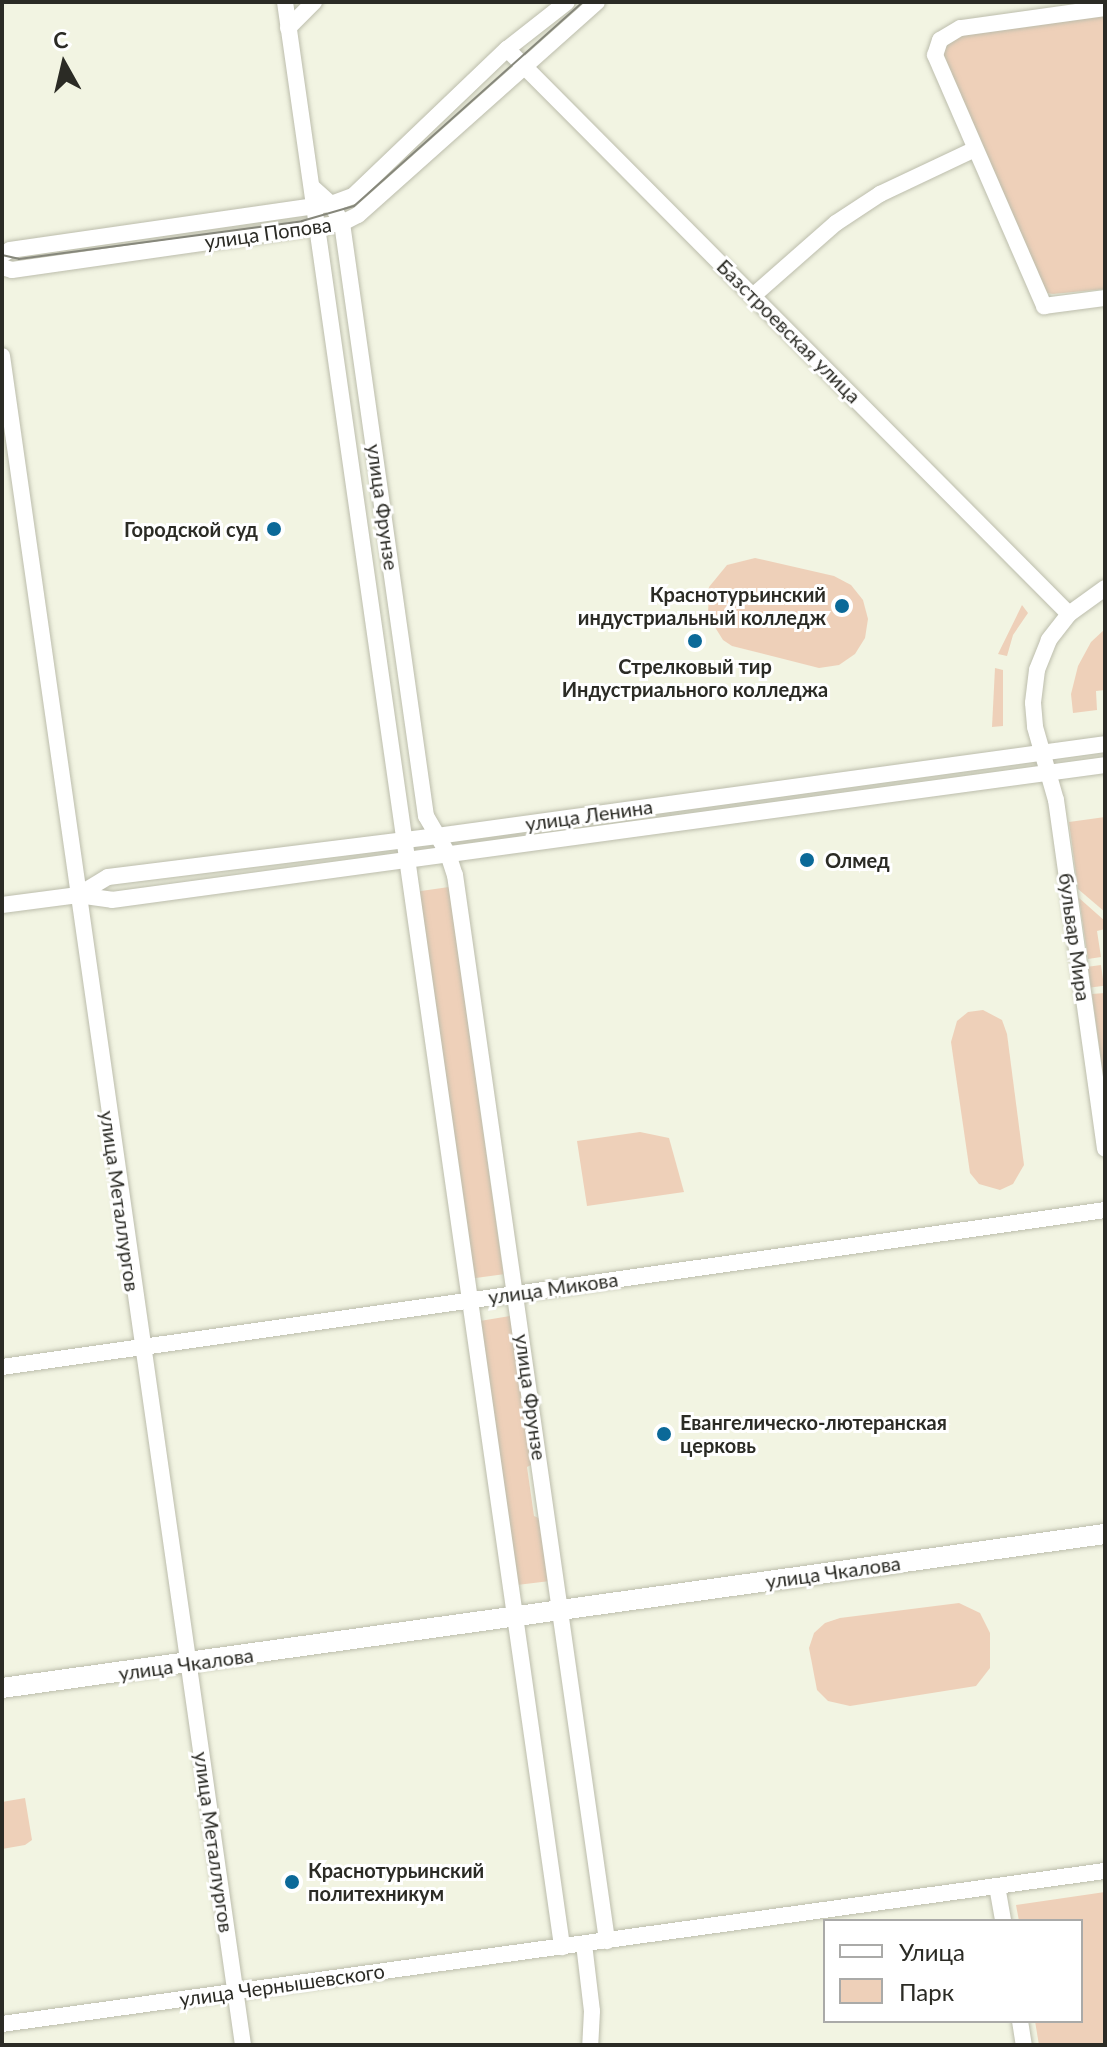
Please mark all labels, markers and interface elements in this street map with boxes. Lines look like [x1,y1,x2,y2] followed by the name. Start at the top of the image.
[24,24,104,104] north arrow
[52,25,70,54] text: С
[203,212,333,254] street label: улица Попова
[712,254,866,408] street label: Базстроевская улица
[362,442,404,572] street label: улица Фрунзе
[124,517,258,541] place label: Городской суд
[265,520,283,538] marker: Городской суд
[578,582,826,629] place label: Краснотурьинский индустриальный колледж
[833,597,851,615] marker: Краснотурьинский индустриальный колледж
[686,632,704,650] marker: Стрелковый тир Индустриального колледжа
[562,654,828,701] place label: Стрелковый тир Индустриального колледжа
[524,794,654,836] street label: улица Ленина
[825,848,890,872] place label: Олмед
[796,849,818,871] marker: Олмед
[1054,871,1096,1003] street label: бульвар Мира
[95,1109,145,1293] street label: улица Металлургов
[487,1267,619,1309] street label: улица Микова
[510,1332,552,1462] street label: улица Фрунзе
[680,1410,947,1457] place label: Евангелическо-лютеранская церковь
[655,1425,673,1443] marker: Евангелическо-лютеранская церковь
[764,1551,902,1593] street label: улица Чкалова
[117,1643,255,1685] street label: улица Чкалова
[189,1750,239,1934] street label: улица Металлургов
[308,1858,484,1905] place label: Краснотурьинский политехникум
[283,1873,301,1891] marker: Краснотурьинский политехникум
[823,1919,1083,2023] legend
[899,1937,965,1966] text: Улица
[178,1959,386,2011] street label: улица Чернышевского
[899,1977,954,2006] text: Парк

